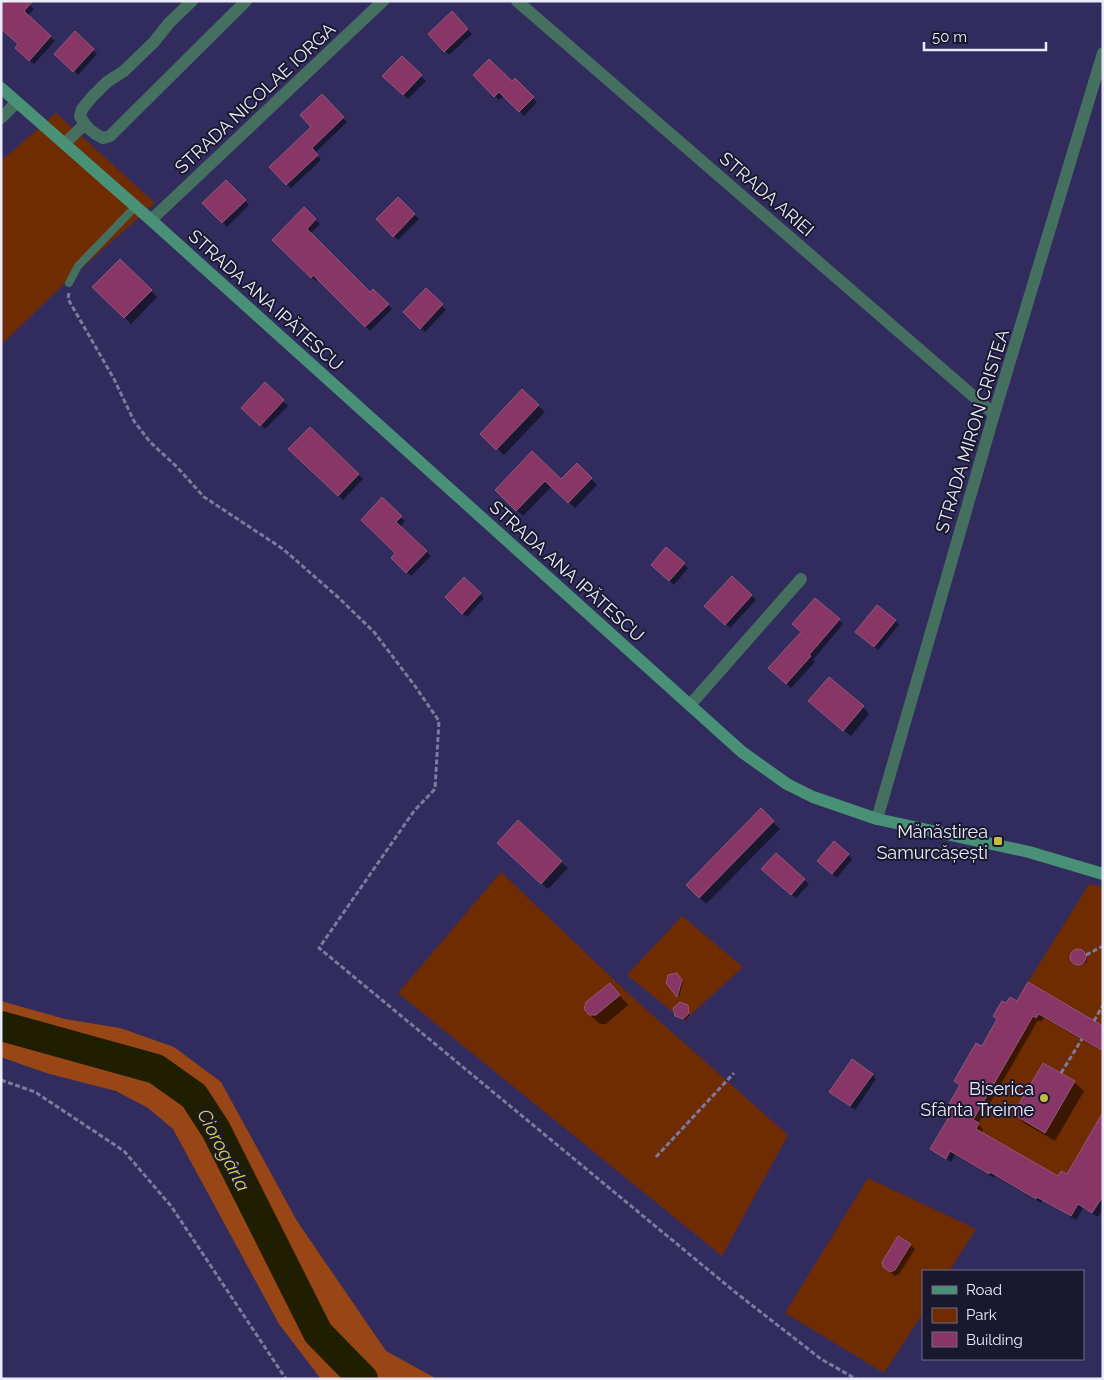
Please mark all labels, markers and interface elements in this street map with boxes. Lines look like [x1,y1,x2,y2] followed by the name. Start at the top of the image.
[171,18,339,178] street label: STRADA NICOLAE IORGA
[924,20,1046,52] scale bar
[932,28,967,46] text: 50 m
[716,147,818,241] street label: STRADA ARIEI
[184,224,348,375] street label: STRADA ANA IPĂTESCU
[931,327,1013,535] street label: STRADA MIRON CRISTEA
[485,495,649,646] street label: STRADA ANA IPĂTESCU
[876,821,988,863] place label: Mănăstirea Samurcășești
[992,835,1004,847] marker: Mănăstirea Samurcășești
[920,1078,1034,1120] place label: Biserica Sfânta Treime
[1038,1092,1050,1104] marker: Biserica Sfânta Treime
[193,1105,255,1195] water label: Ciorogârla
[922,1270,1084,1360] legend
[966,1281,1002,1299] text: Road
[966,1306,997,1324] text: Park
[966,1331,1023,1349] text: Building

